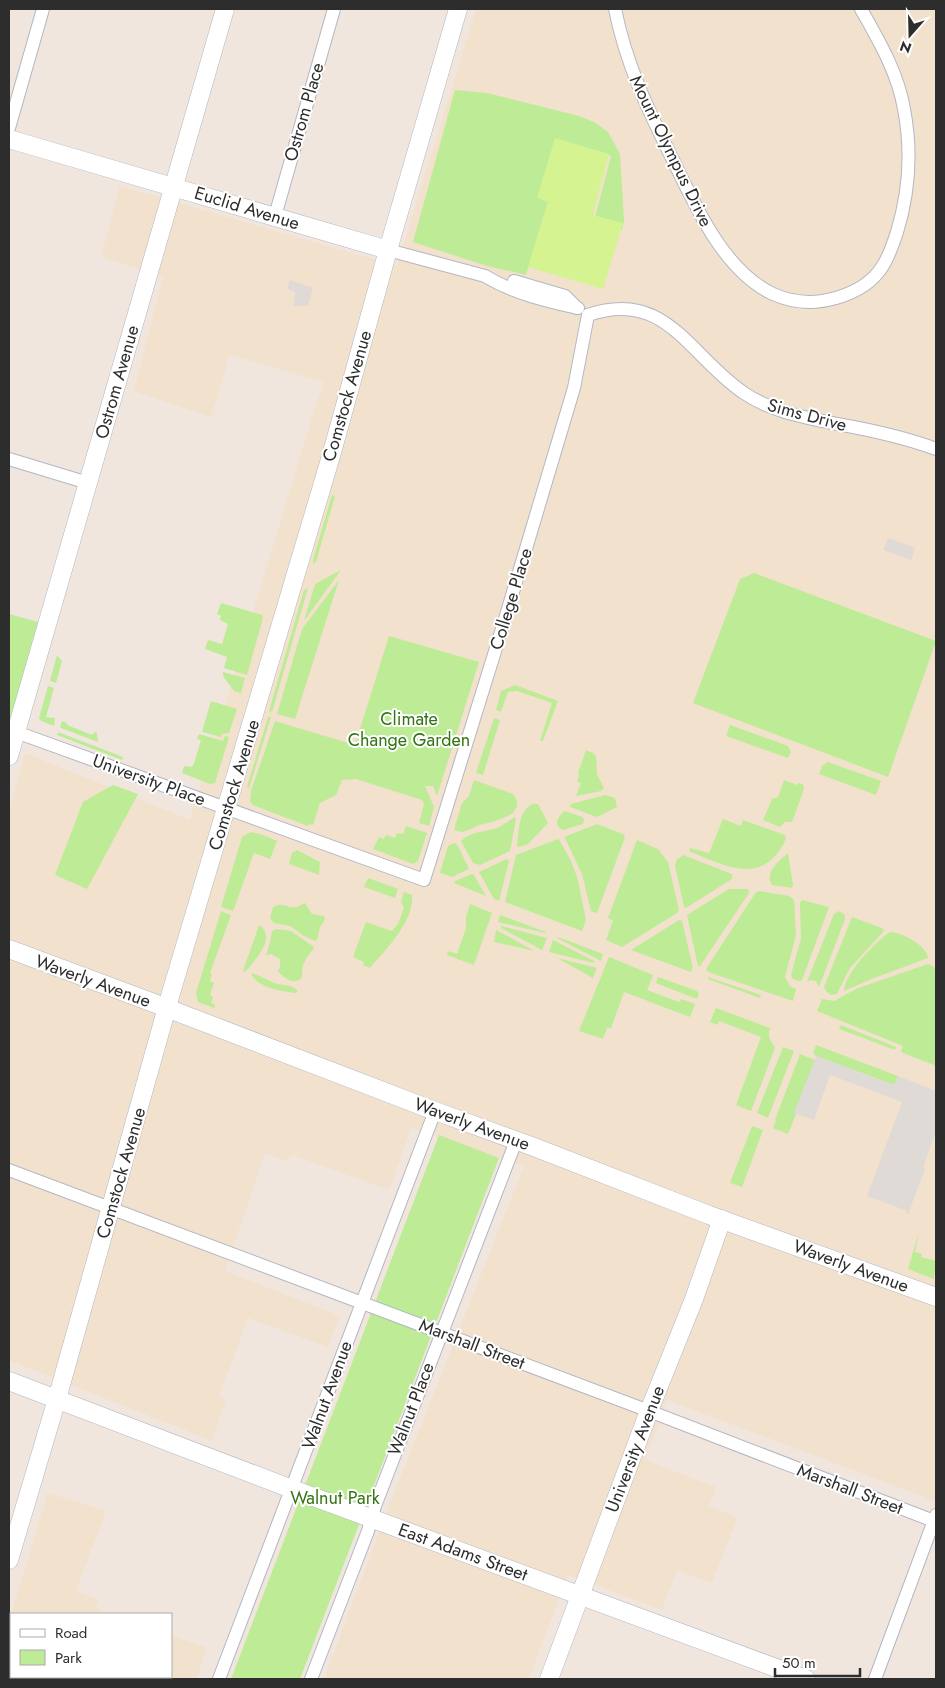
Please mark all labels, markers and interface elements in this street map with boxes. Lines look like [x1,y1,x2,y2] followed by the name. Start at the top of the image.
[885,10,935,60] north arrow
[897,36,914,59] text: N
[278,60,330,164] street label: Ostrom Place
[623,71,719,231] street label: Mount Olympus Drive
[191,180,303,236] street label: Euclid Avenue
[88,322,146,442] street label: Ostrom Avenue
[316,327,378,465] street label: Comstock Avenue
[764,392,850,438] street label: Sims Drive
[483,545,539,653] street label: College Place
[348,706,470,753] park label: Climate Change Garden
[202,716,266,854] street label: Comstock Avenue
[89,748,209,812] street label: University Place
[32,948,154,1014] street label: Waverly Avenue
[411,1091,533,1157] street label: Waverly Avenue
[90,1104,152,1242] street label: Comstock Avenue
[790,1233,912,1299] street label: Waverly Avenue
[415,1312,529,1376] street label: Marshall Street
[295,1337,359,1453] street label: Walnut Avenue
[381,1359,441,1459] street label: Walnut Place
[599,1382,671,1516] street label: University Avenue
[793,1457,907,1521] street label: Marshall Street
[290,1485,380,1511] park label: Walnut Park
[395,1517,532,1588] street label: East Adams Street
[10,1613,172,1678] legend
[55,1622,87,1644] text: Road
[775,1646,860,1678] scale bar
[55,1647,82,1669] text: Park
[782,1652,816,1674] text: 50 m

